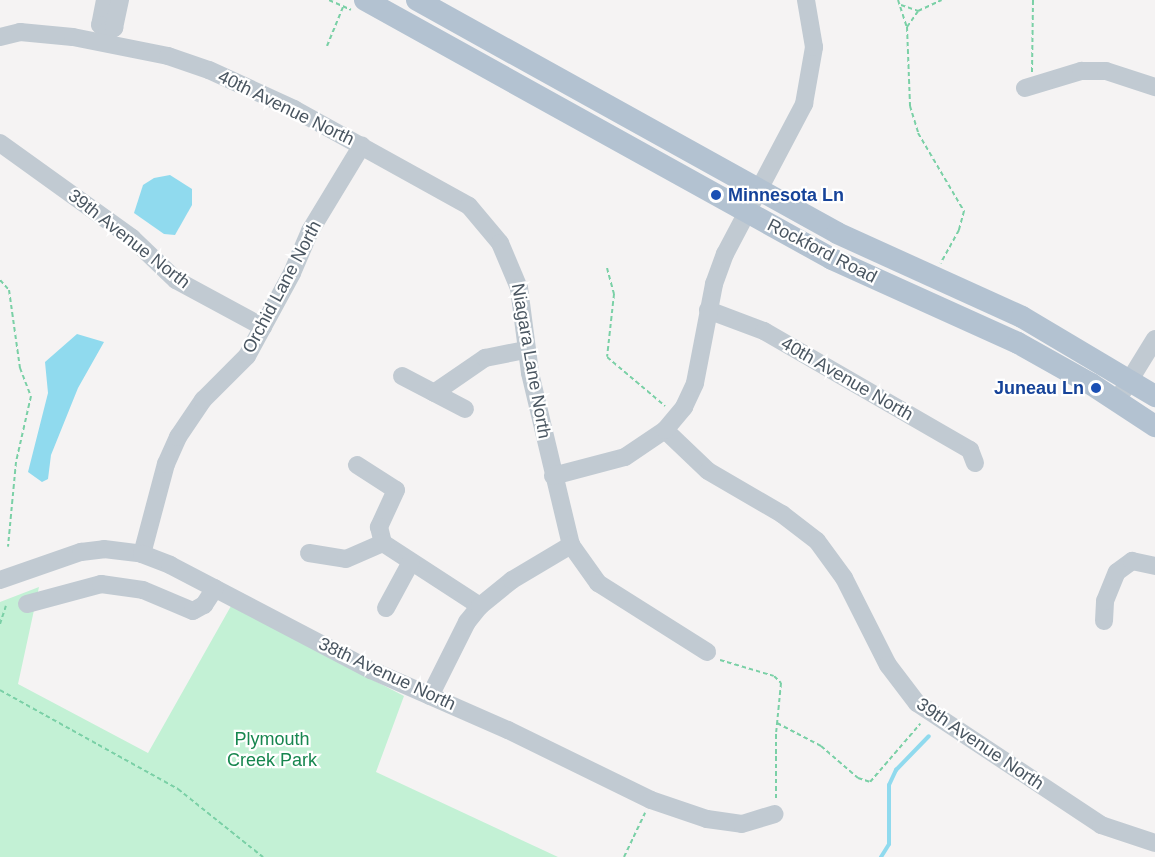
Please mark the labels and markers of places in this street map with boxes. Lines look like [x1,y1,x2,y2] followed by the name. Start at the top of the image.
[728,184,844,206] place label: Minnesota Ln
[709,188,723,202] marker: Minnesota Ln
[994,377,1084,399] place label: Juneau Ln
[1089,381,1103,395] marker: Juneau Ln

